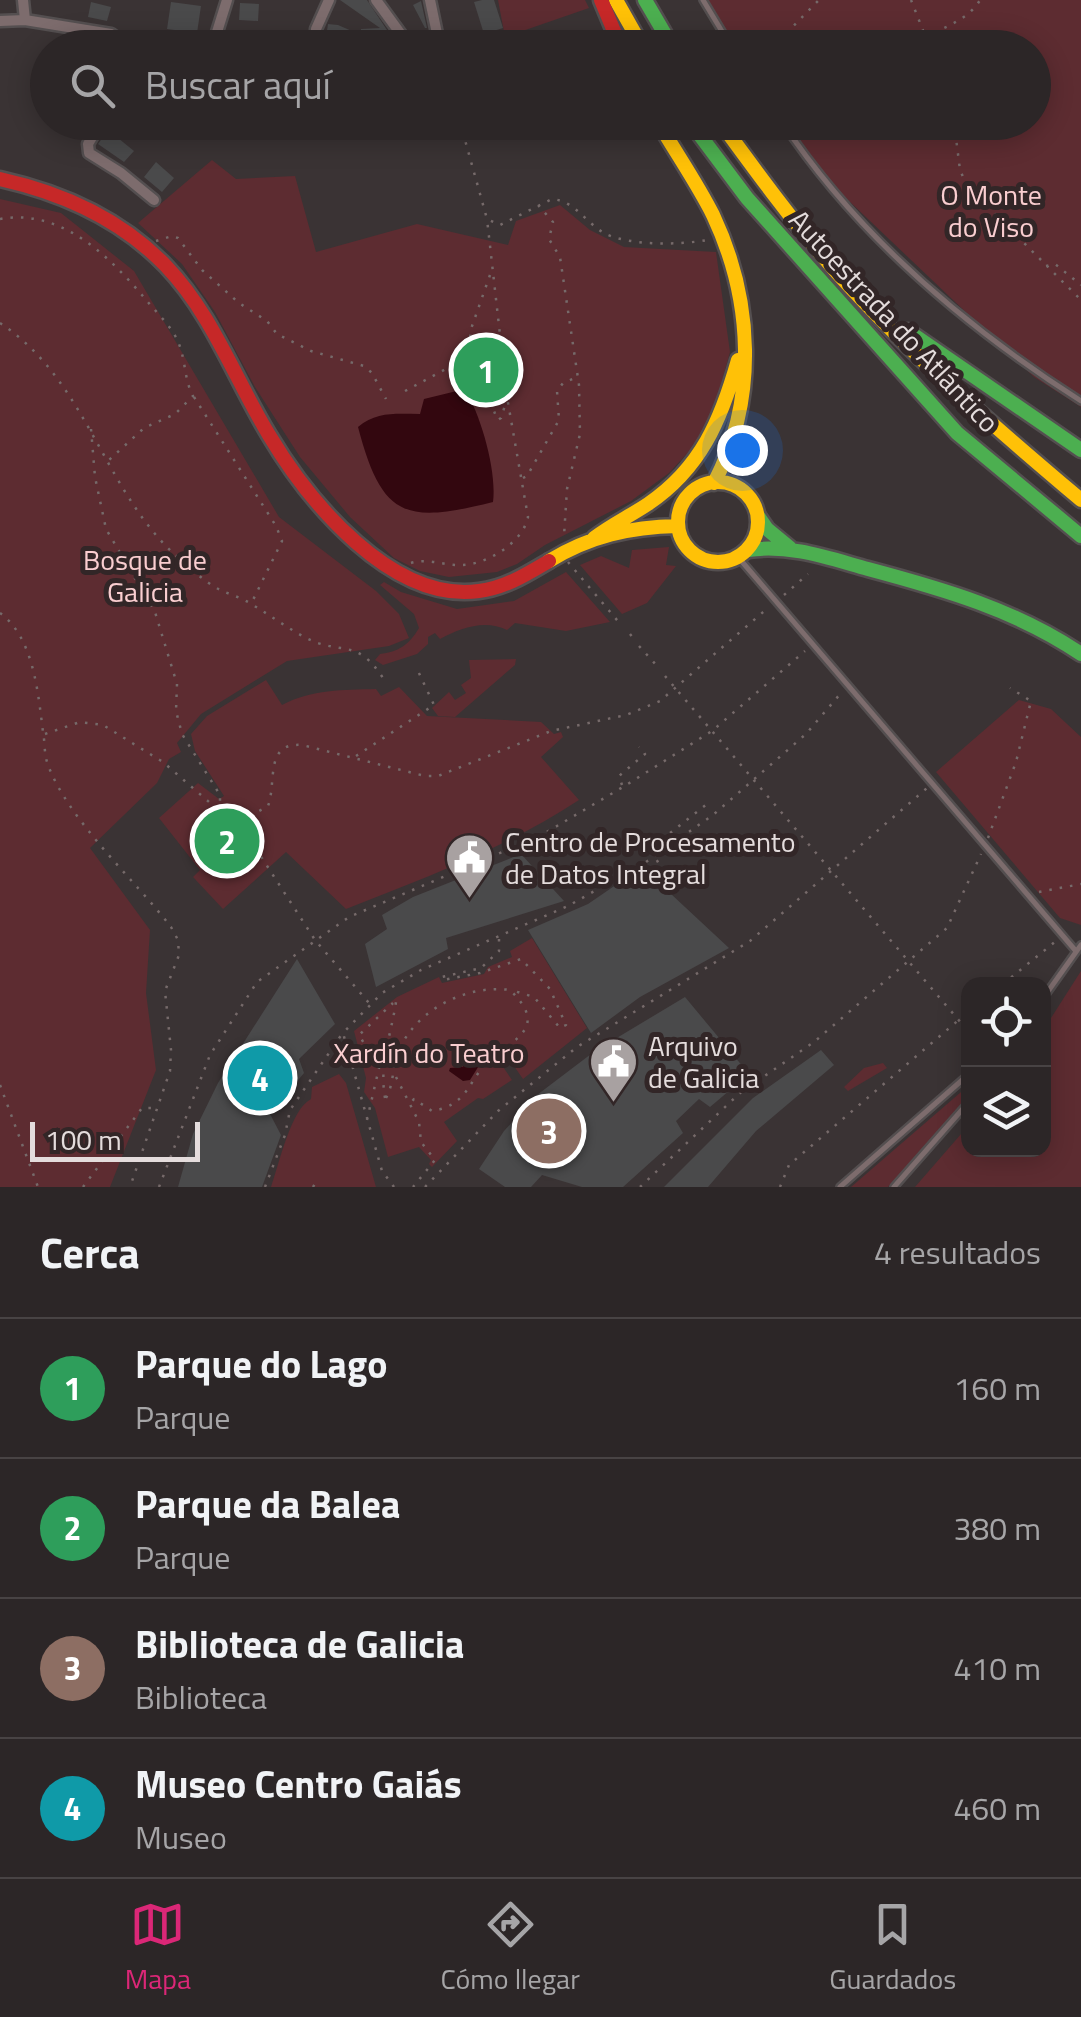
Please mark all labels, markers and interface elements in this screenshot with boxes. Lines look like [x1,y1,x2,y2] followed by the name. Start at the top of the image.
[30,30,1051,140] search box
[145,56,331,114] text: Buscar aquí
[65,58,120,113] icon: search
[940,173,1042,248] park label: O Monte do Viso
[779,199,1010,442] street label: Autoestrada do Atlántico
[454,332,518,408] pin: 1
[717,425,768,476] your location
[83,538,207,613] park label: Bosque de Galicia
[194,804,260,878] pin: 2
[505,820,795,895] place label: Centro de Procesamento de Datos Integral
[444,832,496,900] public building icon: Centro de Procesamento de Datos Integral
[961,977,1051,1157] map controls
[961,977,1051,1067] button: locate
[648,1024,759,1099] place label: Arquivo de Galicia
[333,1031,525,1074] park label: Xardín do Teatro
[587,1036,639,1104] public building icon: Arquivo de Galicia
[228,1040,292,1116] pin: 4
[961,1067,1051,1157] button: layers
[516,1094,582,1168] pin: 3
[30,1117,200,1162] scale bar
[45,1118,122,1161] text: 100 m
[40,1220,140,1284] text: Cerca
[874,1228,1041,1276] text: 4 resultados
[135,1335,387,1393] text: Parque do Lago
[64,1364,81,1412] text: 1
[953,1364,1041,1412] text: 160 m
[135,1393,231,1441] text: Parque
[135,1475,400,1533] text: Parque da Balea
[64,1504,81,1552] text: 2
[953,1504,1041,1552] text: 380 m
[135,1533,231,1581] text: Parque
[135,1615,464,1673] text: Biblioteca de Galicia
[64,1644,81,1692] text: 3
[953,1644,1041,1692] text: 410 m
[135,1673,267,1721] text: Biblioteca
[135,1755,462,1813] text: Museo Centro Gaiás
[64,1784,81,1832] text: 4
[953,1784,1041,1832] text: 460 m
[135,1813,227,1861] text: Museo
[125,1897,191,2000] tab: Mapa
[441,1897,580,2000] tab: Cómo llegar
[829,1897,956,2000] tab: Guardados

